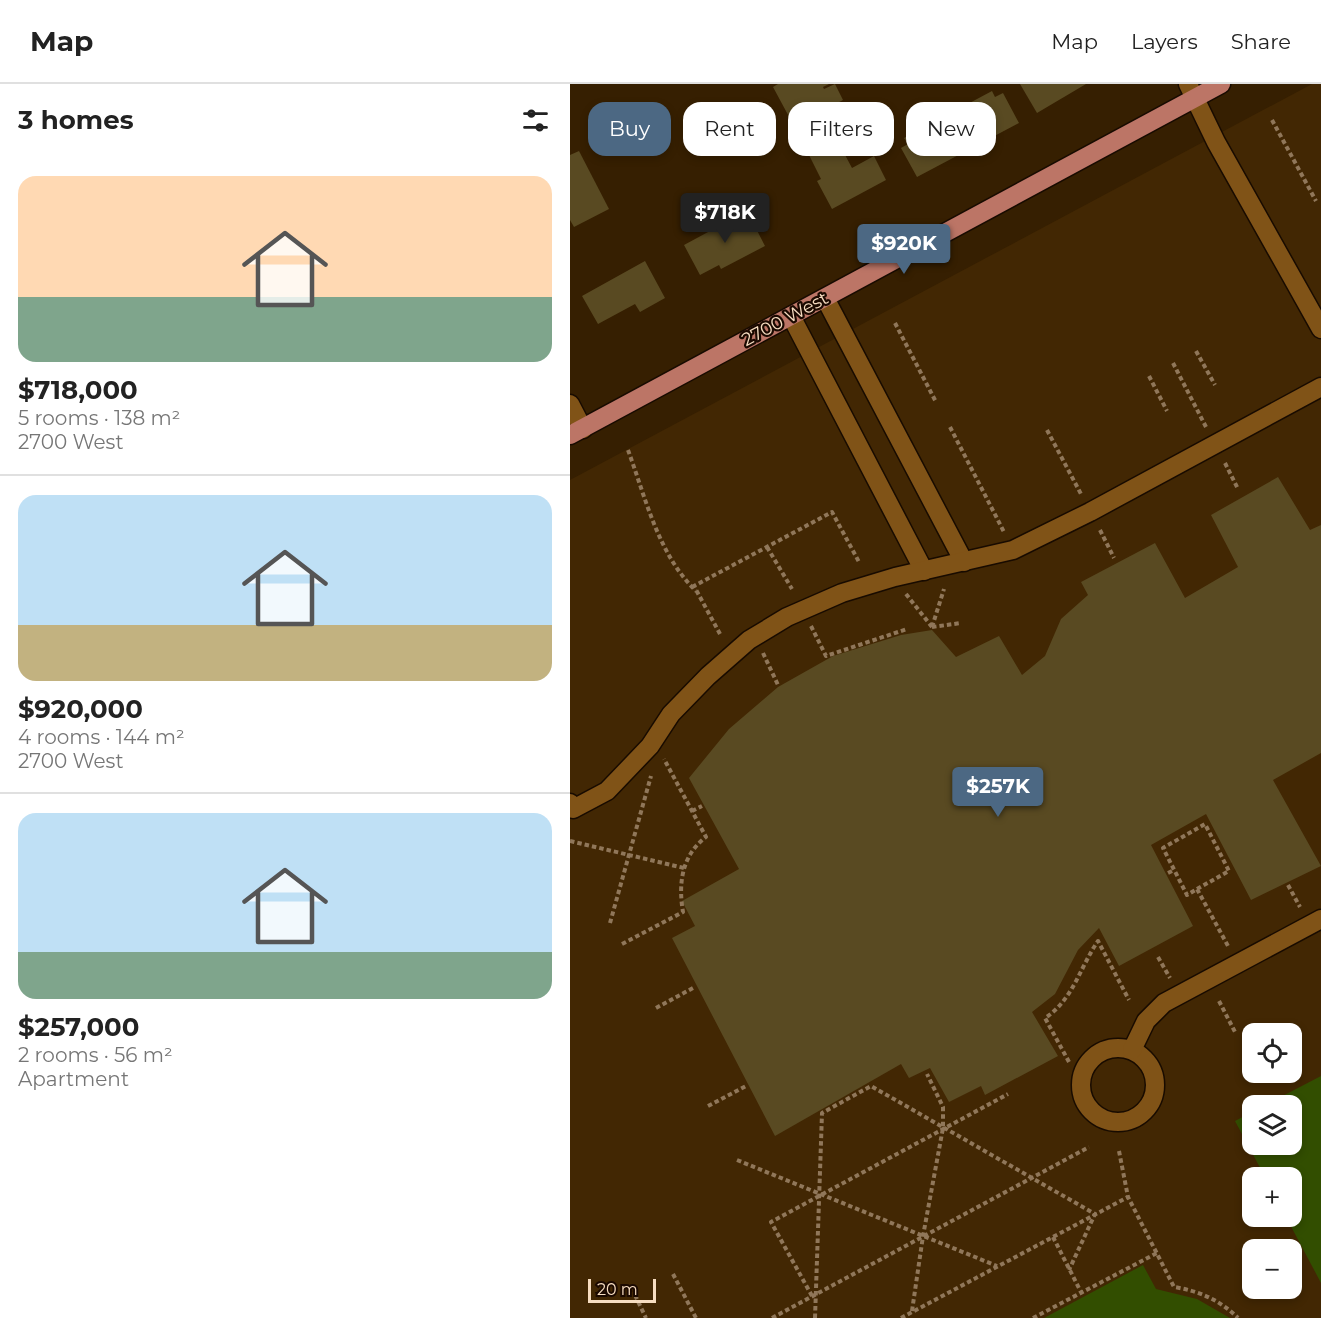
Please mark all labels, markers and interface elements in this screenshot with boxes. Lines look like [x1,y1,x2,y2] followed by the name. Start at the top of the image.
[30,24,93,58] text: Map
[1051,29,1098,54] text: Map
[1131,29,1198,54] text: Layers
[1231,29,1291,54] text: Share
[588,102,671,156] chip: Buy
[683,102,776,156] chip: Rent
[788,102,894,156] chip: Filters
[906,102,996,156] chip: New
[18,104,133,136] text: 3 homes
[519,104,552,137] icon: filters
[683,193,767,244] pin: $718K
[695,200,756,224] text: $718K
[231,215,339,323] icon: home
[862,224,946,275] pin: $920K
[871,231,937,255] text: $920K
[738,287,832,351] street label: 2700 West
[18,374,138,406] text: $718,000
[18,406,180,430] text: 5 rooms · 138 m²
[18,430,124,454] text: 2700 West
[231,534,339,642] icon: home
[18,693,143,725] text: $920,000
[18,725,185,749] text: 4 rooms · 144 m²
[18,749,124,773] text: 2700 West
[956,767,1040,818] pin: $257K
[966,774,1030,798] text: $257K
[231,852,339,960] icon: home
[18,1011,139,1043] text: $257,000
[1242,1023,1302,1299] map controls
[1242,1023,1302,1083] button: locate
[18,1043,173,1067] text: 2 rooms · 56 m²
[18,1067,129,1091] text: Apartment
[1242,1095,1302,1155] button: layers
[1242,1167,1302,1227] button: +
[1242,1239,1302,1299] button: −
[588,1276,656,1304] scale bar
[597,1280,638,1299] text: 20 m

